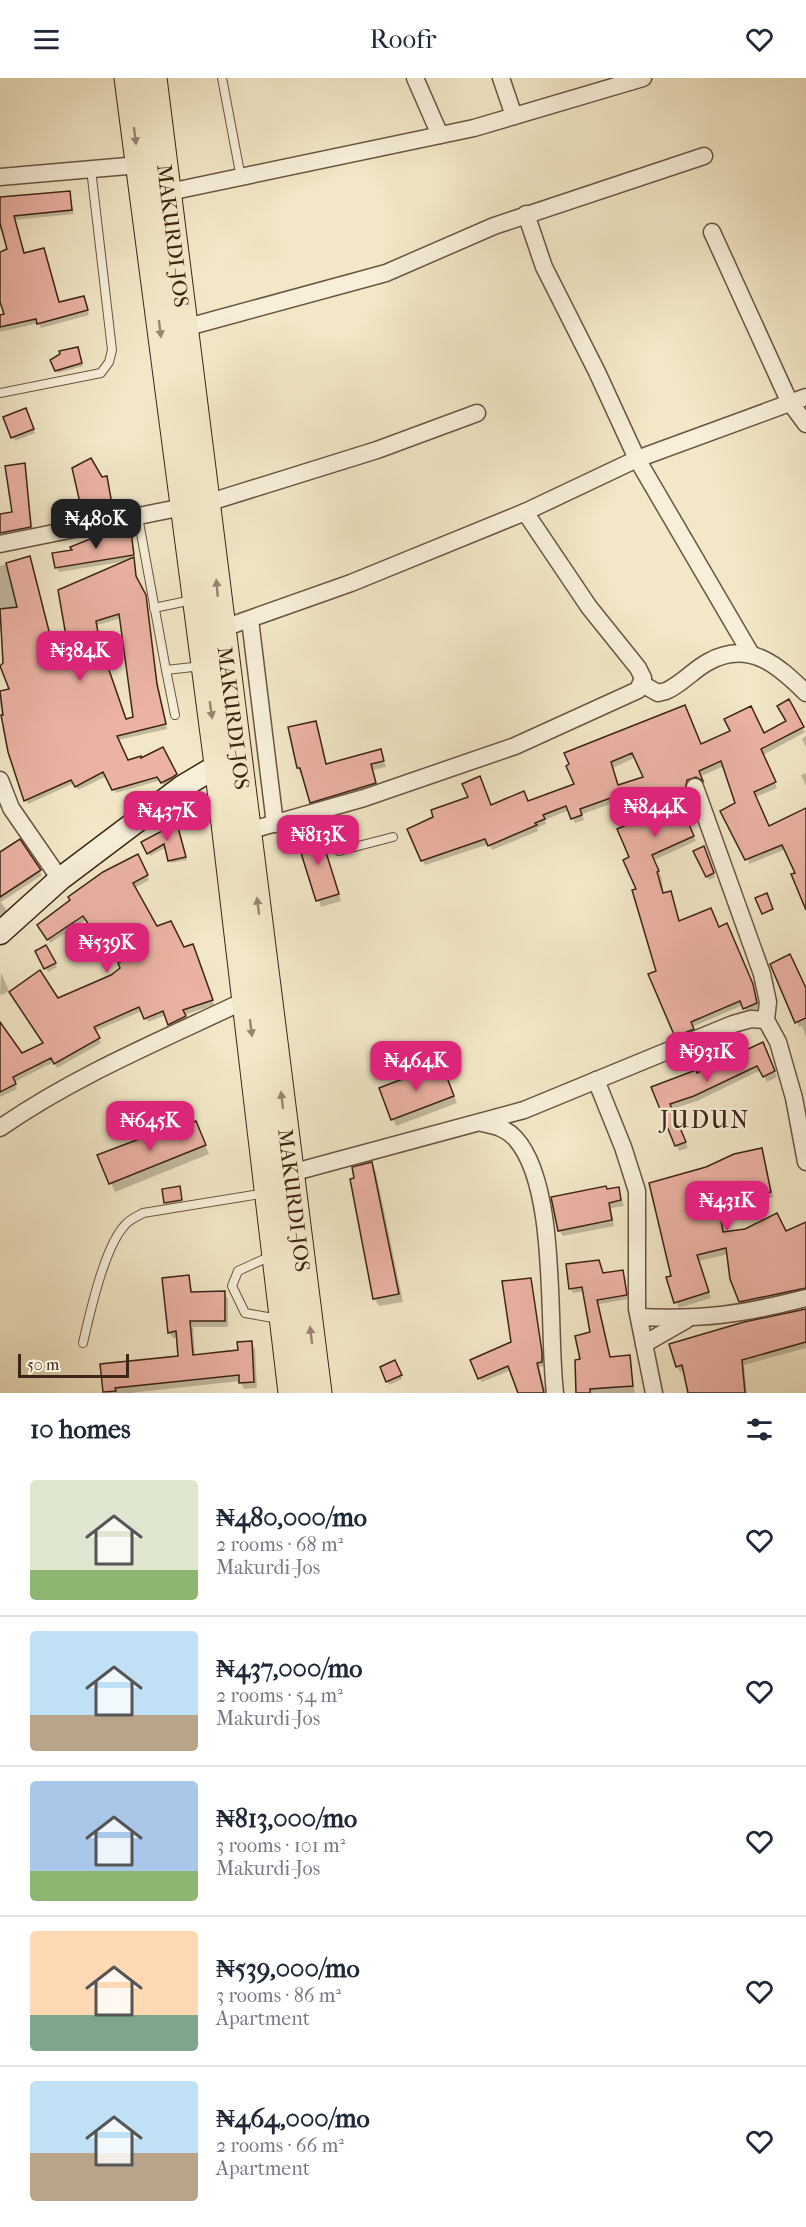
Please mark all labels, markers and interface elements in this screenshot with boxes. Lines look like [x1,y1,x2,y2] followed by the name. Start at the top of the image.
[30,23,63,56] icon: menu
[370,23,436,55] text: Roofr
[743,23,776,56] icon: heart
[131,127,140,146] one-way arrow
[152,163,194,309] street label: MAKURDI-JOS
[156,320,165,339] one-way arrow
[54,499,138,550] pin: ₦480K
[65,507,127,530] text: ₦480K
[212,578,222,597] one-way arrow
[38,631,122,682] pin: ₦384K
[51,639,109,662] text: ₦384K
[212,645,254,791] street label: MAKURDI-JOS
[206,701,216,720] one-way arrow
[613,787,697,838] pin: ₦844K
[125,791,209,842] pin: ₦437K
[624,795,686,818] text: ₦844K
[138,799,196,822] text: ₦437K
[276,815,360,866] pin: ₦813K
[291,823,345,846] text: ₦813K
[253,897,263,916] one-way arrow
[65,923,149,974] pin: ₦539K
[79,931,135,954] text: ₦539K
[246,1019,256,1038] one-way arrow
[665,1032,749,1083] pin: ₦931K
[680,1040,734,1063] text: ₦931K
[374,1041,458,1092] pin: ₦464K
[384,1049,448,1072] text: ₦464K
[277,1090,287,1109] one-way arrow
[108,1101,192,1152] pin: ₦645K
[658,1106,750,1134] district label: JUDUN
[120,1109,180,1132] text: ₦645K
[273,1127,315,1273] street label: MAKURDI-JOS
[685,1181,769,1232] pin: ₦431K
[699,1189,755,1212] text: ₦431K
[306,1325,316,1344] one-way arrow
[18,1351,129,1378] scale bar
[27,1355,59,1374] text: 50 m
[743,1413,776,1446] icon: filters
[30,1414,131,1445] text: 10 homes
[216,1502,367,1533] text: ₦480,000/mo
[78,1504,150,1576] icon: home
[743,1524,776,1557] icon: heart
[216,1533,343,1556] text: 2 rooms · 68 m²
[216,1556,320,1579] text: Makurdi-Jos
[216,1653,362,1684] text: ₦437,000/mo
[78,1655,150,1727] icon: home
[743,1675,776,1708] icon: heart
[216,1684,343,1707] text: 2 rooms · 54 m²
[216,1707,320,1730] text: Makurdi-Jos
[216,1803,357,1834] text: ₦813,000/mo
[78,1805,150,1877] icon: home
[743,1825,776,1858] icon: heart
[216,1834,345,1857] text: 3 rooms · 101 m²
[216,1857,320,1880] text: Makurdi-Jos
[216,1953,360,1984] text: ₦539,000/mo
[78,1955,150,2027] icon: home
[743,1975,776,2008] icon: heart
[216,1984,341,2007] text: 3 rooms · 86 m²
[216,2007,310,2030] text: Apartment
[216,2103,370,2134] text: ₦464,000/mo
[78,2105,150,2177] icon: home
[743,2125,776,2158] icon: heart
[216,2134,344,2157] text: 2 rooms · 66 m²
[216,2157,310,2180] text: Apartment

